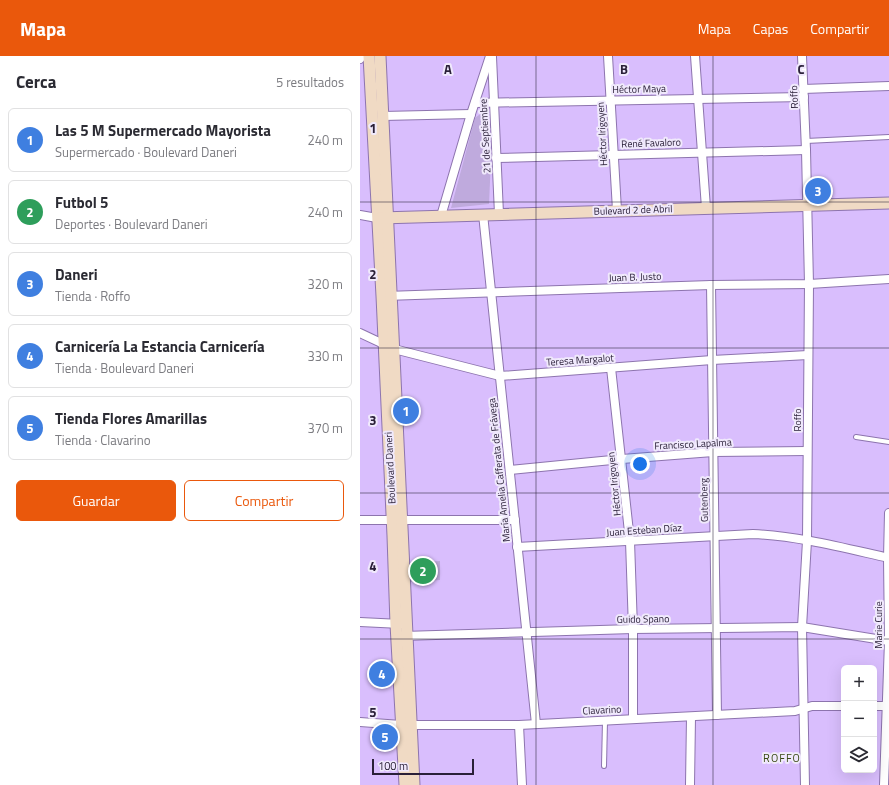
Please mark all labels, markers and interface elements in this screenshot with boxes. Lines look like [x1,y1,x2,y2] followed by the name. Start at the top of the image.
[20,14,66,43] text: Mapa
[698,18,731,39] text: Mapa
[753,18,788,39] text: Capas
[810,18,869,39] text: Compartir
[444,59,452,79] text: A
[620,59,628,79] text: B
[797,59,805,79] text: C
[16,69,56,95] text: Cerca
[276,72,344,92] text: 5 resultados
[612,81,666,97] street label: Héctor Maya
[786,85,802,109] street label: Roffo
[476,98,494,174] street label: 21 de Septiembre
[593,102,611,166] street label: Héctor Irigoyen
[369,118,377,138] text: 1
[55,119,271,142] text: Las 5 M Supermercado Mayorista
[26,130,34,150] text: 1
[307,130,343,150] text: 240 m
[621,134,681,152] street label: René Favaloro
[55,142,237,162] text: Supermercado · Boulevard Daneri
[805,176,831,206] pin: 3
[55,191,108,214] text: Futbol 5
[593,201,673,219] street label: Bulevard 2 de Abril
[26,202,34,222] text: 2
[307,202,343,222] text: 240 m
[55,214,208,234] text: Deportes · Boulevard Daneri
[55,263,98,286] text: Daneri
[369,264,377,284] text: 2
[608,269,662,285] street label: Juan B. Justo
[26,274,34,294] text: 3
[307,274,343,294] text: 320 m
[55,286,130,306] text: Tienda · Roffo
[55,335,265,358] text: Carnicería La Estancia Carnicería
[26,346,34,366] text: 4
[307,346,343,366] text: 330 m
[546,350,615,370] street label: Teresa Margalot
[55,358,194,378] text: Tienda · Boulevard Daneri
[393,396,419,426] pin: 1
[484,397,514,543] street label: María Amelia Cafferata de Frávega
[55,407,207,430] text: Tienda Flores Amarillas
[790,408,805,432] street label: Roffo
[369,410,377,430] text: 3
[26,418,34,438] text: 5
[307,418,343,438] text: 370 m
[55,430,151,450] text: Tienda · Clavarino
[381,432,399,504] street label: Boulevard Daneri
[654,434,732,454] street label: Francisco Lapalma
[603,451,625,517] street label: Héctor Irigoyen
[630,454,650,474] your location
[696,478,712,522] street label: Gutenberg
[16,480,176,521] button: Guardar
[184,480,344,521] button: Compartir
[606,520,683,540] street label: Juan Esteban Díaz
[369,556,377,576] text: 4
[410,556,436,586] pin: 2
[871,601,886,649] street label: Marie Curie
[616,611,670,627] street label: Guido Spano
[369,659,395,689] pin: 4
[841,665,877,773] map controls
[841,665,877,701] button: +
[582,701,622,719] street label: Clavarino
[841,701,877,737] button: −
[369,702,377,722] text: 5
[372,722,398,752] pin: 5
[841,737,877,773] button: layers
[763,750,801,766] district label: ROFFO
[372,757,474,776] scale bar
[378,758,408,774] text: 100 m

